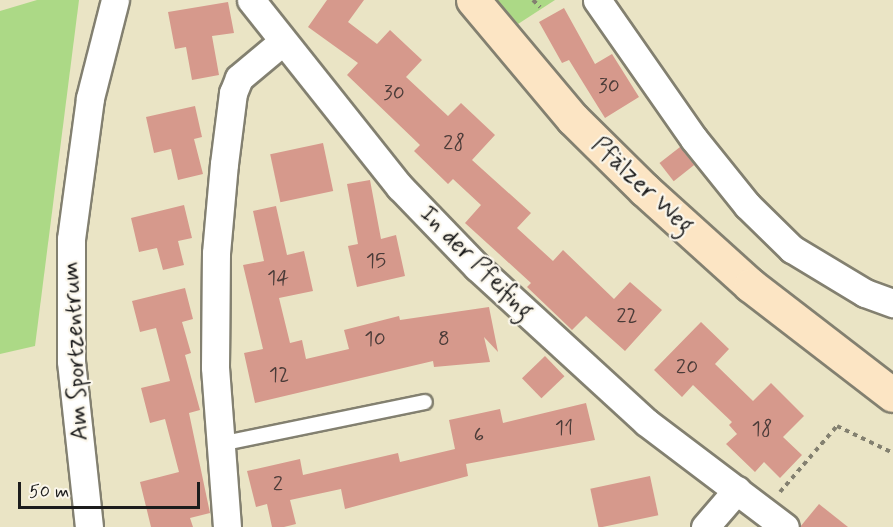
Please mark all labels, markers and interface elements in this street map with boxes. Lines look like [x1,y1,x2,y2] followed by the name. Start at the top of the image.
[598,73,620,99] house number: 30
[383,80,405,106] house number: 30
[443,130,465,156] house number: 28
[585,131,699,241] street label: Pfälzer Weg
[414,201,538,325] street label: In der Pfeifing
[56,248,96,454] street label: Am Sportzentrum
[366,248,386,274] house number: 15
[267,265,289,291] house number: 14
[616,303,638,329] house number: 22
[364,326,386,352] house number: 10
[438,326,450,352] house number: 8
[676,354,698,380] house number: 20
[269,362,289,388] house number: 12
[555,415,573,441] house number: 11
[752,416,772,442] house number: 18
[474,422,484,448] house number: 6
[21,470,202,508] scale bar
[273,471,283,497] house number: 2
[29,480,69,504] text: 50 m

